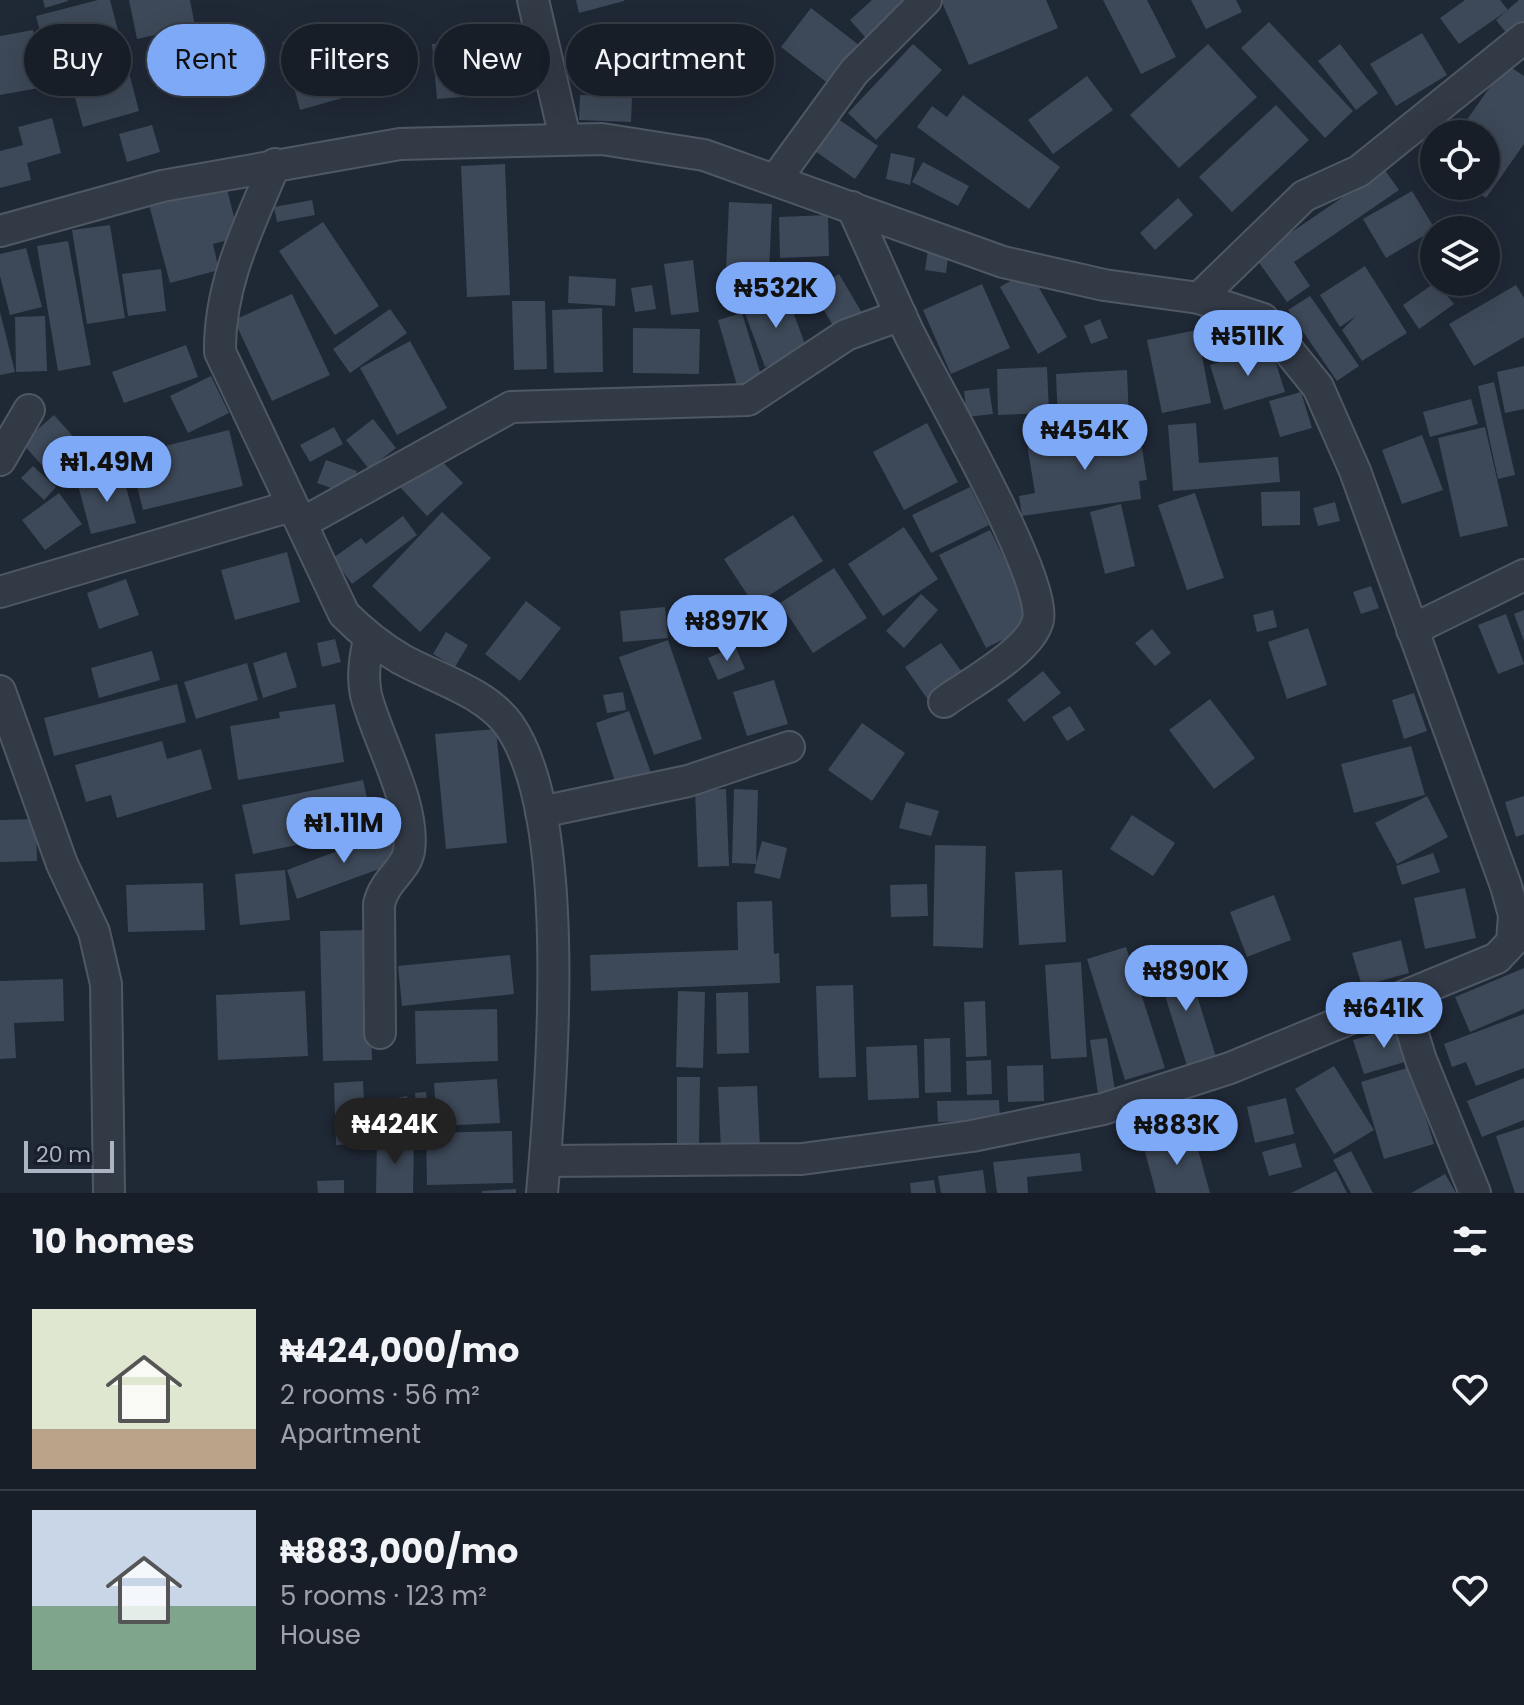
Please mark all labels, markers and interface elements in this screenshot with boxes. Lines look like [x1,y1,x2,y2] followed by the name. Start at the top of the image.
[24,24,131,96] chip: Buy
[147,24,265,96] chip: Rent
[281,24,418,96] chip: Filters
[434,24,550,96] chip: New
[566,24,774,96] chip: Apartment
[1420,120,1500,296] map controls
[1420,120,1500,200] button: locate
[1420,216,1500,296] button: layers
[720,262,832,330] pin: ₦532K
[734,270,818,306] text: ₦532K
[1192,310,1304,378] pin: ₦511K
[1211,318,1285,354] text: ₦511K
[1029,404,1141,472] pin: ₦454K
[1040,412,1130,448] text: ₦454K
[42,436,172,504] pin: ₦1.49M
[60,444,154,480] text: ₦1.49M
[671,595,783,663] pin: ₦897K
[685,603,769,639] text: ₦897K
[279,797,409,865] pin: ₦1.11M
[304,805,384,841] text: ₦1.11M
[1130,945,1242,1013] pin: ₦890K
[1143,953,1229,989] text: ₦890K
[1328,982,1440,1050] pin: ₦641K
[1344,990,1424,1026] text: ₦641K
[339,1098,451,1166] pin: ₦424K
[1121,1099,1233,1167] pin: ₦883K
[352,1106,438,1142] text: ₦424K
[1134,1107,1220,1143] text: ₦883K
[24,1137,114,1173] scale bar
[36,1139,91,1170] text: 20 m
[32,1217,195,1265] text: 10 homes
[1448,1219,1492,1263] icon: filters
[280,1326,519,1374] text: ₦424,000/mo
[96,1341,192,1437] icon: home
[1448,1367,1492,1411] icon: heart
[280,1377,480,1413] text: 2 rooms · 56 m²
[280,1416,421,1452] text: Apartment
[280,1527,519,1575] text: ₦883,000/mo
[96,1542,192,1638] icon: home
[1448,1568,1492,1612] icon: heart
[280,1578,487,1614] text: 5 rooms · 123 m²
[280,1617,361,1653] text: House

